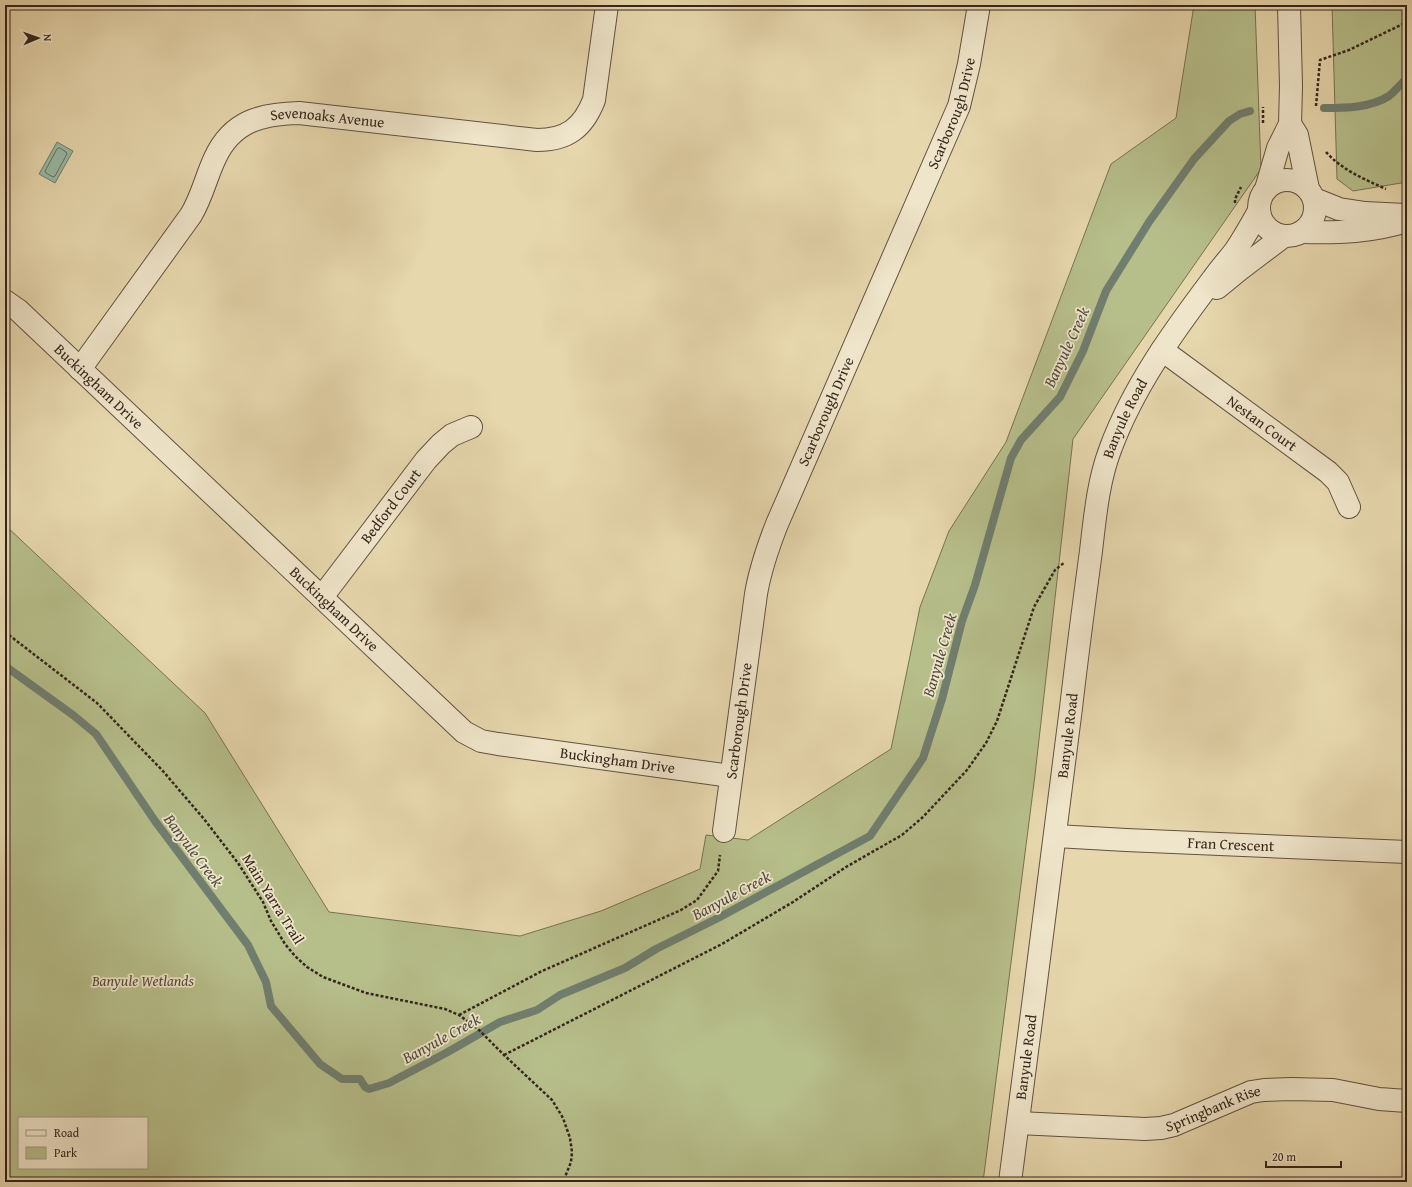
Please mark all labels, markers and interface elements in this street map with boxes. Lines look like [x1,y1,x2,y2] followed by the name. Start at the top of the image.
[18,18,58,58] north arrow
[40,34,56,42] text: N
[922,56,980,172] street label: Scarborough Drive
[269,102,386,133] street label: Sevenoaks Avenue
[1037,302,1095,392] water label: Banyule Creek
[50,339,148,433] street label: Buckingham Drive
[792,353,859,469] street label: Scarborough Drive
[1097,375,1152,461] street label: Banyule Road
[1223,390,1302,456] street label: Nestan Court
[355,464,426,548] street label: Bedford Court
[285,561,384,656] street label: Buckingham Drive
[915,610,963,701] water label: Banyule Creek
[720,661,757,780] street label: Scarborough Drive
[1051,692,1083,779] street label: Banyule Road
[559,742,676,778] street label: Buckingham Drive
[158,808,230,892] water label: Banyule Creek
[1187,832,1275,856] street label: Fran Crescent
[237,849,310,948] street label: Main Yarra Trail
[686,864,775,926] water label: Banyule Creek
[91,970,195,991] park label: Banyule Wetlands
[397,1006,485,1070] water label: Banyule Creek
[1010,1013,1042,1101] street label: Banyule Road
[1163,1080,1262,1137] street label: Springbank Rise
[18,1117,148,1169] legend
[54,1124,80,1141] text: Road
[1266,1143,1341,1169] scale bar
[54,1144,78,1161] text: Park
[1272,1148,1296,1165] text: 20 m

